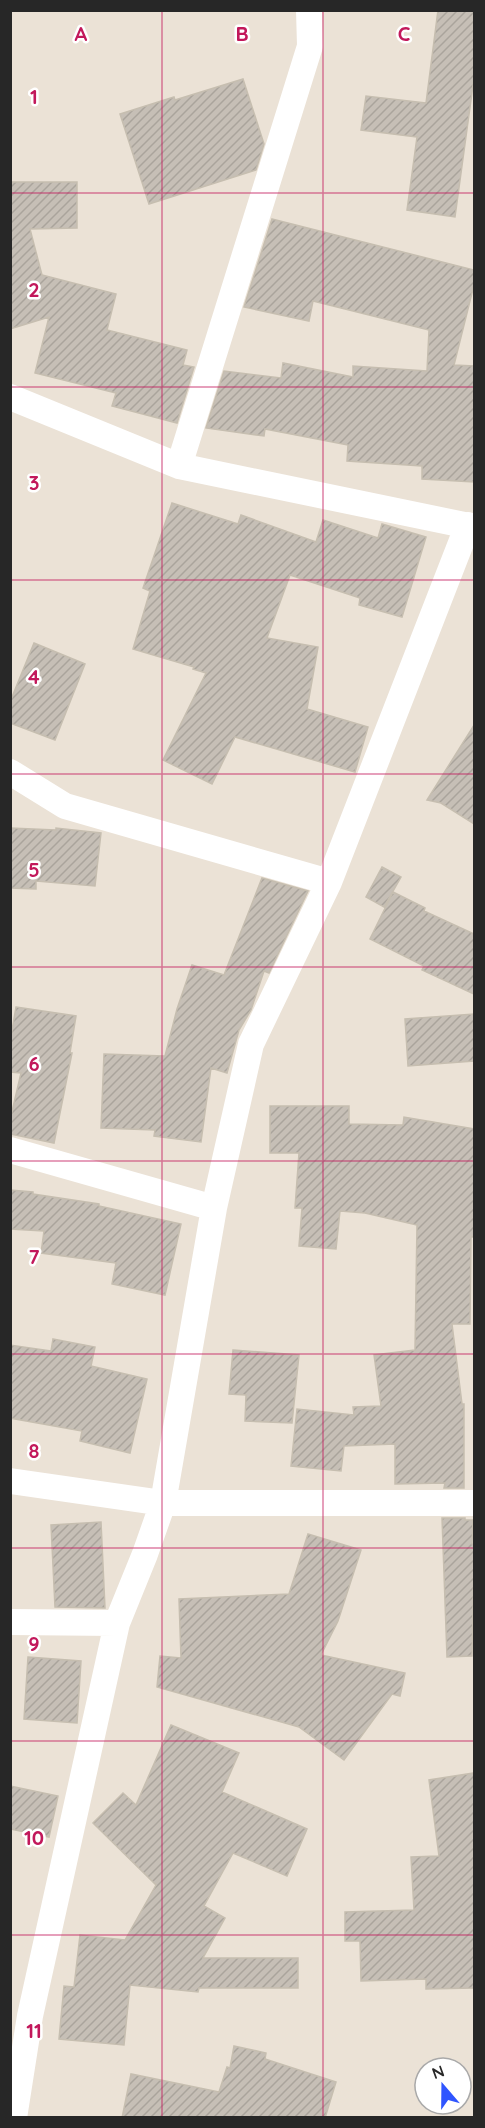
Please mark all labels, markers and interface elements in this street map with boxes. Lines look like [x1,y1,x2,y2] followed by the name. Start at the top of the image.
[75,21,88,46] text: A
[235,21,249,46] text: B
[398,21,411,46] text: C
[30,84,38,109] text: 1
[28,277,40,302] text: 2
[29,470,39,495] text: 3
[28,664,40,689] text: 4
[28,857,40,882] text: 5
[28,1051,40,1076] text: 6
[29,1244,40,1269] text: 7
[29,1438,40,1463] text: 8
[28,1631,40,1656] text: 9
[24,1825,44,1850] text: 10
[26,2018,42,2043] text: 11
[413,2056,473,2116] north arrow
[429,2060,447,2083] text: N

